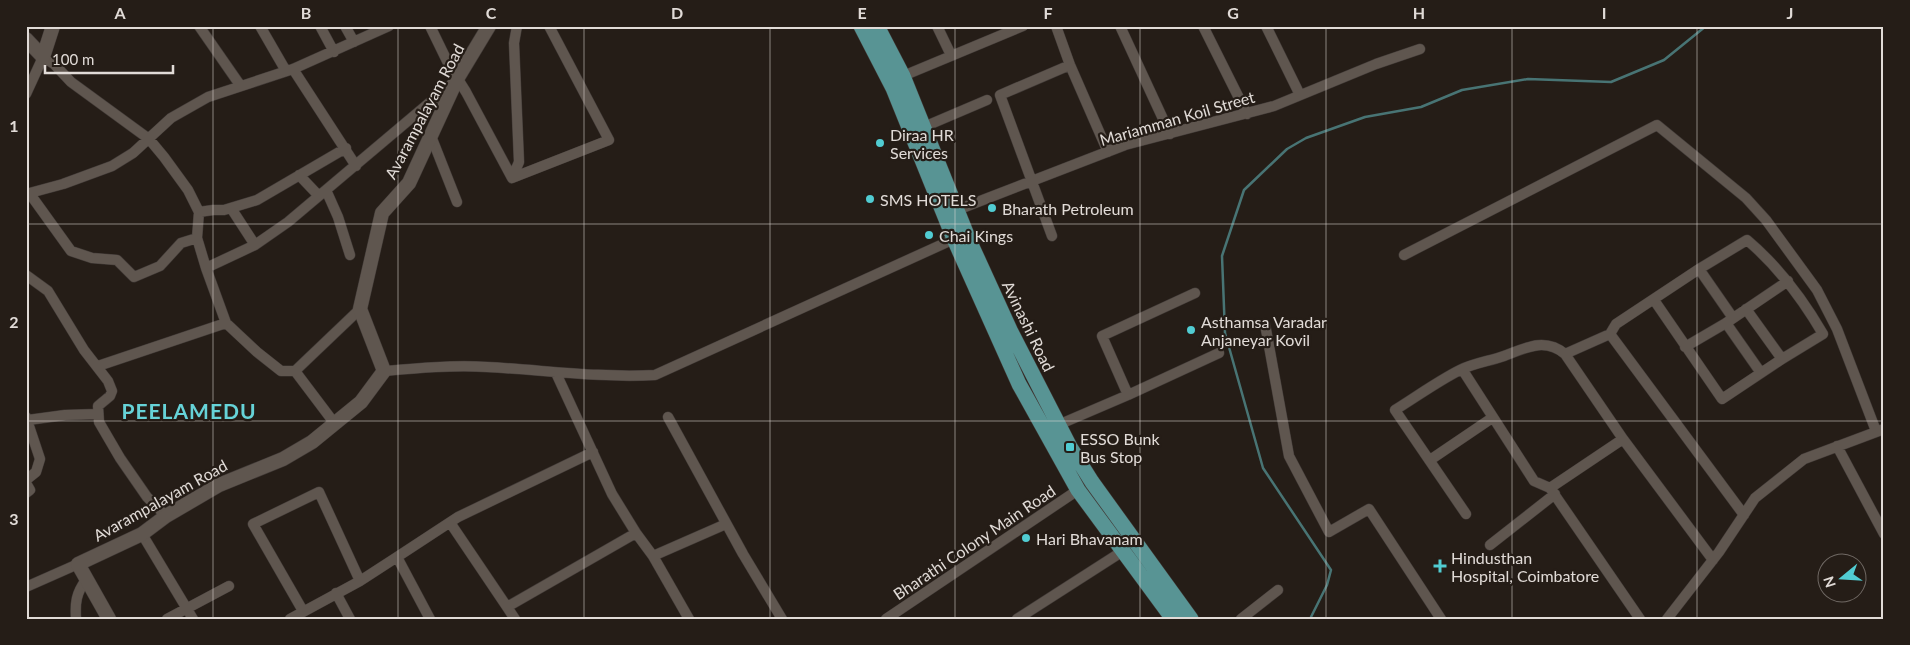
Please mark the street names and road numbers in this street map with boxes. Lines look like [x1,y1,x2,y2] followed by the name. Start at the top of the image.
[380,40,468,182] street label: Avarampalayam Road
[1097,87,1257,149] street label: Mariamman Koil Street
[999,278,1059,374] street label: Avinashi Road
[90,455,230,545] street label: Avarampalayam Road
[889,481,1059,603] street label: Bharathi Colony Main Road

